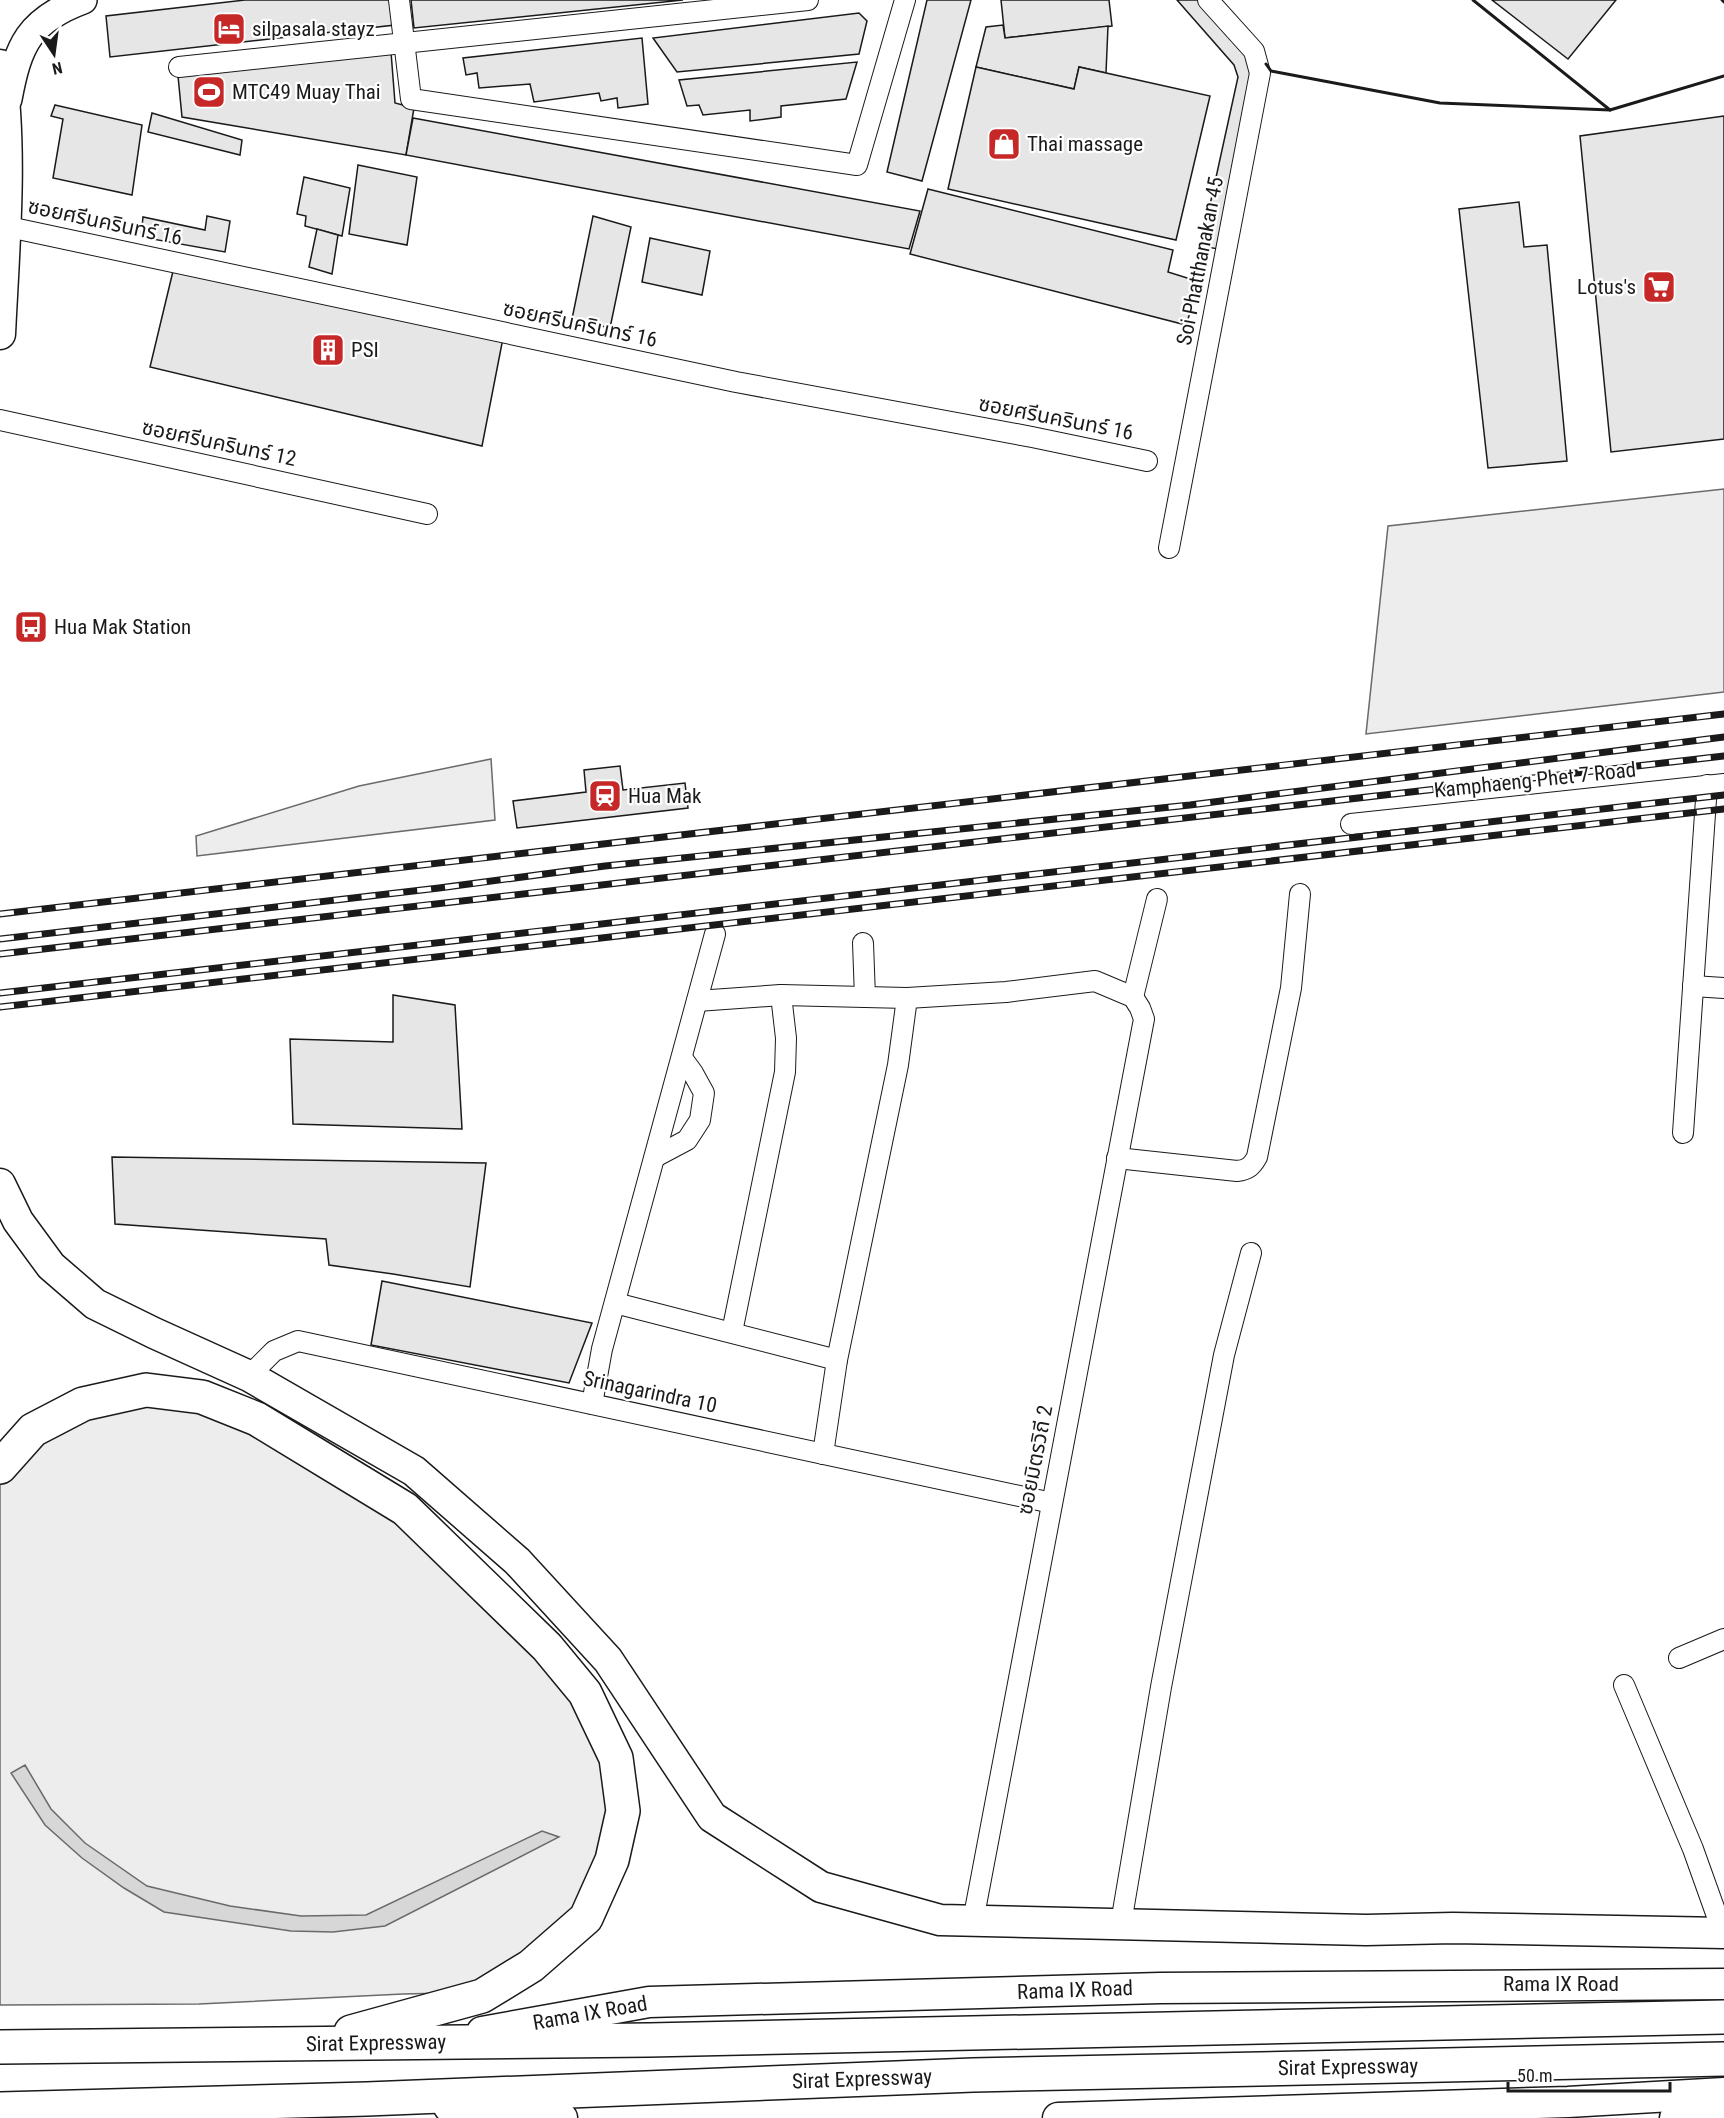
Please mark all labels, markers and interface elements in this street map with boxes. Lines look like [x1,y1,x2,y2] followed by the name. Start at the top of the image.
[211,11,247,47] hotel icon: silpasala stayz
[252,17,375,41] place label: silpasala stayz
[24,24,84,84] north arrow
[50,58,64,78] text: N
[191,74,227,110] sports icon: MTC49 Muay Thai
[232,80,381,104] place label: MTC49 Muay Thai
[986,126,1022,162] shop icon: Thai massage
[1027,132,1143,156] place label: Thai massage
[1172,175,1228,347] street label: Soi Phatthanakan 45
[26,194,184,250] street label: ซอยศรีนครินทร์ 16
[1641,269,1677,305] supermarket icon: Lotus's
[1577,275,1636,299] place label: Lotus's
[501,296,659,352] street label: ซอยศรีนครินทร์ 16
[310,332,346,368] building icon: PSI
[351,338,379,362] place label: PSI
[977,391,1135,445] street label: ซอยศรีนครินทร์ 16
[140,415,298,471] street label: ซอยศรีนครินทร์ 12
[13,609,49,645] bus stop icon: Hua Mak Station
[54,615,191,639] place label: Hua Mak Station
[1433,757,1637,803] street label: Kamphaeng Phet 7 Road
[587,778,623,814] station icon: Hua Mak
[628,784,702,808] place label: Hua Mak
[581,1366,719,1418] street label: Srinagarindra 10
[1013,1403,1057,1517] street label: ซอยมิตรวิถี 2
[1503,1972,1619,1996] street label: Rama IX Road
[1017,1976,1133,2004] street label: Rama IX Road
[531,1991,649,2035] street label: Rama IX Road
[306,2030,447,2056] street label: Sirat Expressway
[1278,2054,1419,2080] street label: Sirat Expressway
[1508,2055,1670,2093] scale bar
[791,2065,933,2093] street label: Sirat Expressway
[1517,2065,1552,2086] text: 50 m

